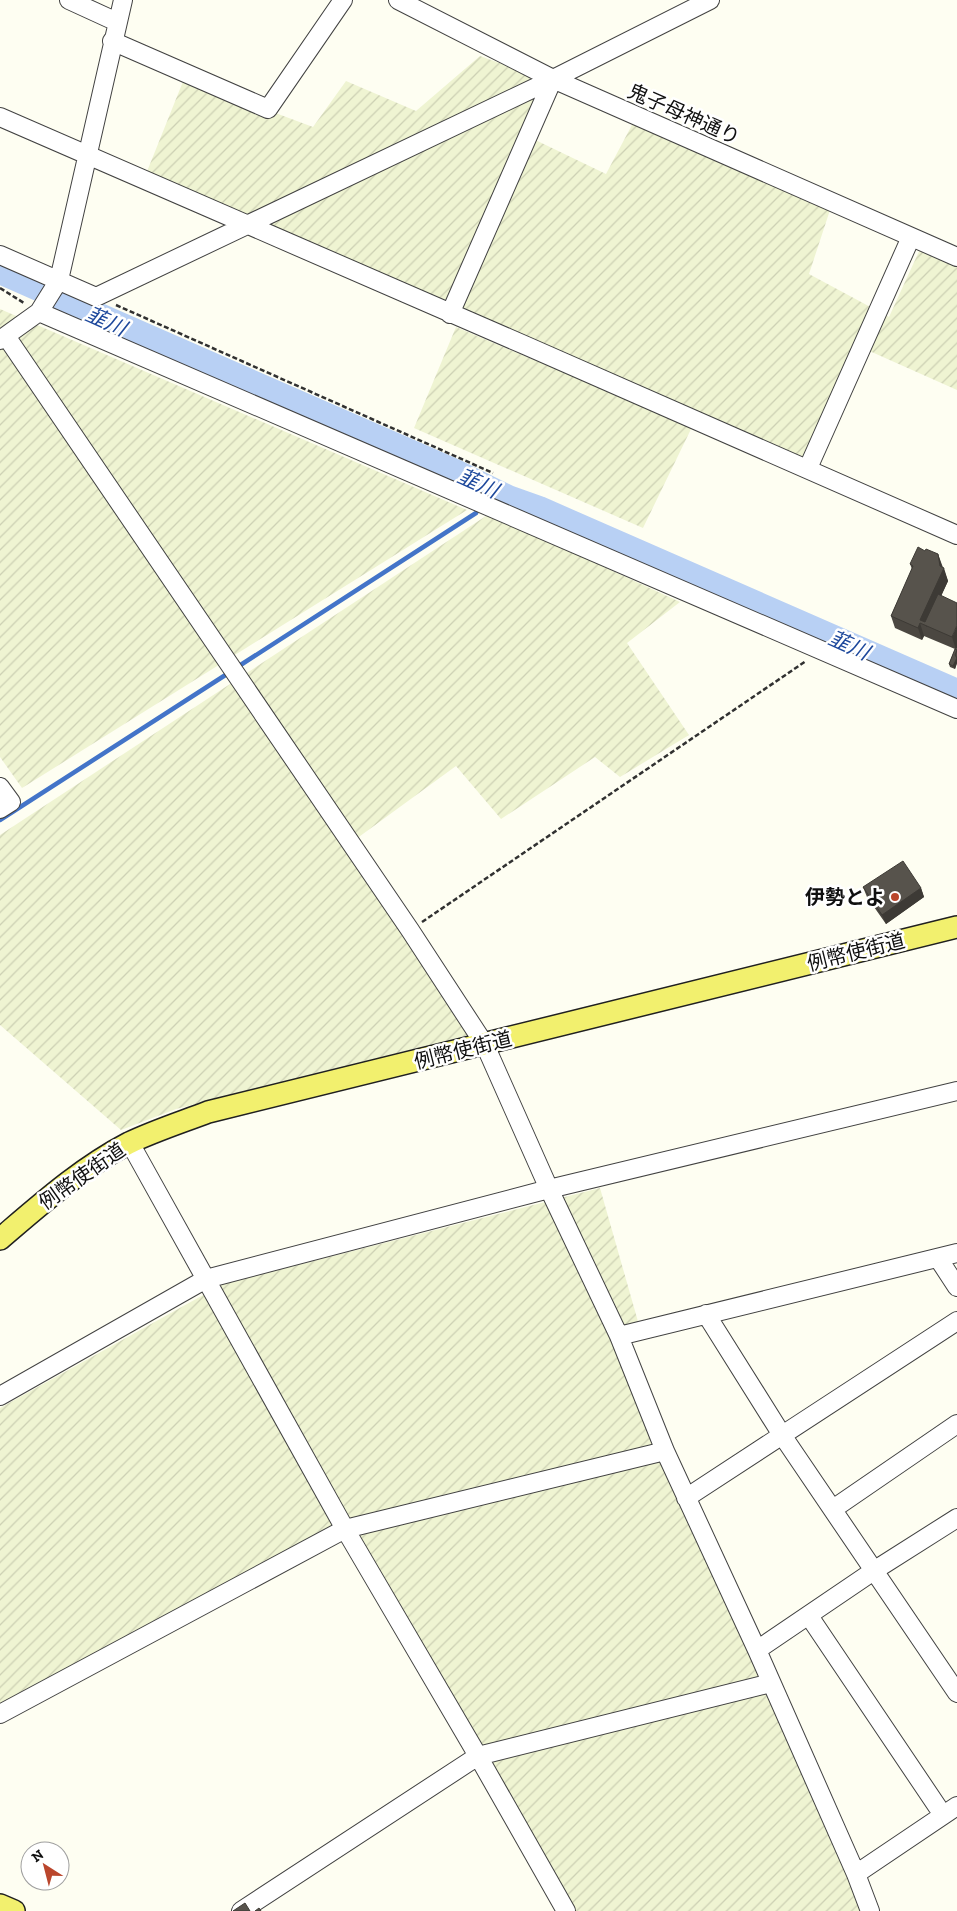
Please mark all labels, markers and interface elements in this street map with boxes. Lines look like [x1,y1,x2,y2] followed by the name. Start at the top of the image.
[624,79,744,149] street label: 鬼子母神通り
[82,301,132,342] water label: 韮川
[454,463,504,504] water label: 韮川
[825,625,875,666] water label: 韮川
[805,885,885,909] place label: 伊勢とよ
[889,891,901,903] marker: 伊勢とよ
[805,928,907,976] street label: 例幣使街道
[412,1026,514,1074] street label: 例幣使街道
[34,1137,130,1215] street label: 例幣使街道
[20,1841,70,1891] north arrow
[28,1846,47,1866] text: N

